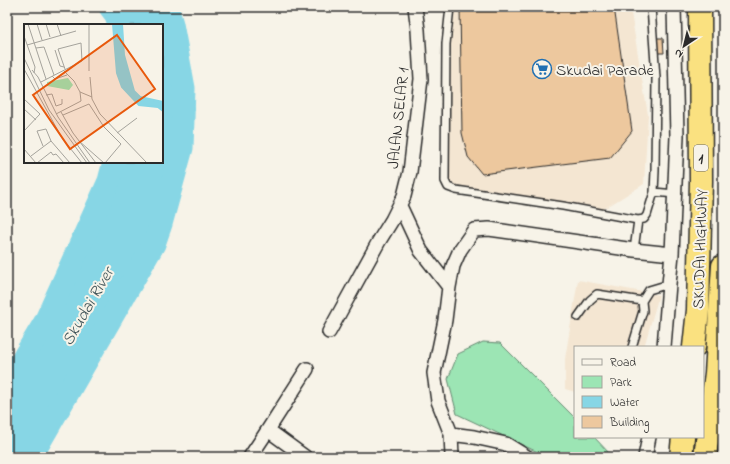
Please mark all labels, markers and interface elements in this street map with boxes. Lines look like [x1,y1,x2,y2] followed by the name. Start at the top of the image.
[24,24,163,163] inset map
[664,26,704,66] north arrow
[671,45,686,62] text: N
[531,58,553,80] supermarket icon: Skudai Parade
[556,59,654,83] place label: Skudai Parade
[382,66,416,170] street label: JALAN SELAR 1
[694,145,708,171] road number: 1
[687,188,715,309] street label: SKUDAI HIGHWAY
[56,261,122,350] water label: Skudai River
[574,346,704,438] legend
[610,354,636,372] text: Road
[610,374,632,392] text: Park
[610,394,639,412] text: Water
[609,414,649,433] text: Building

